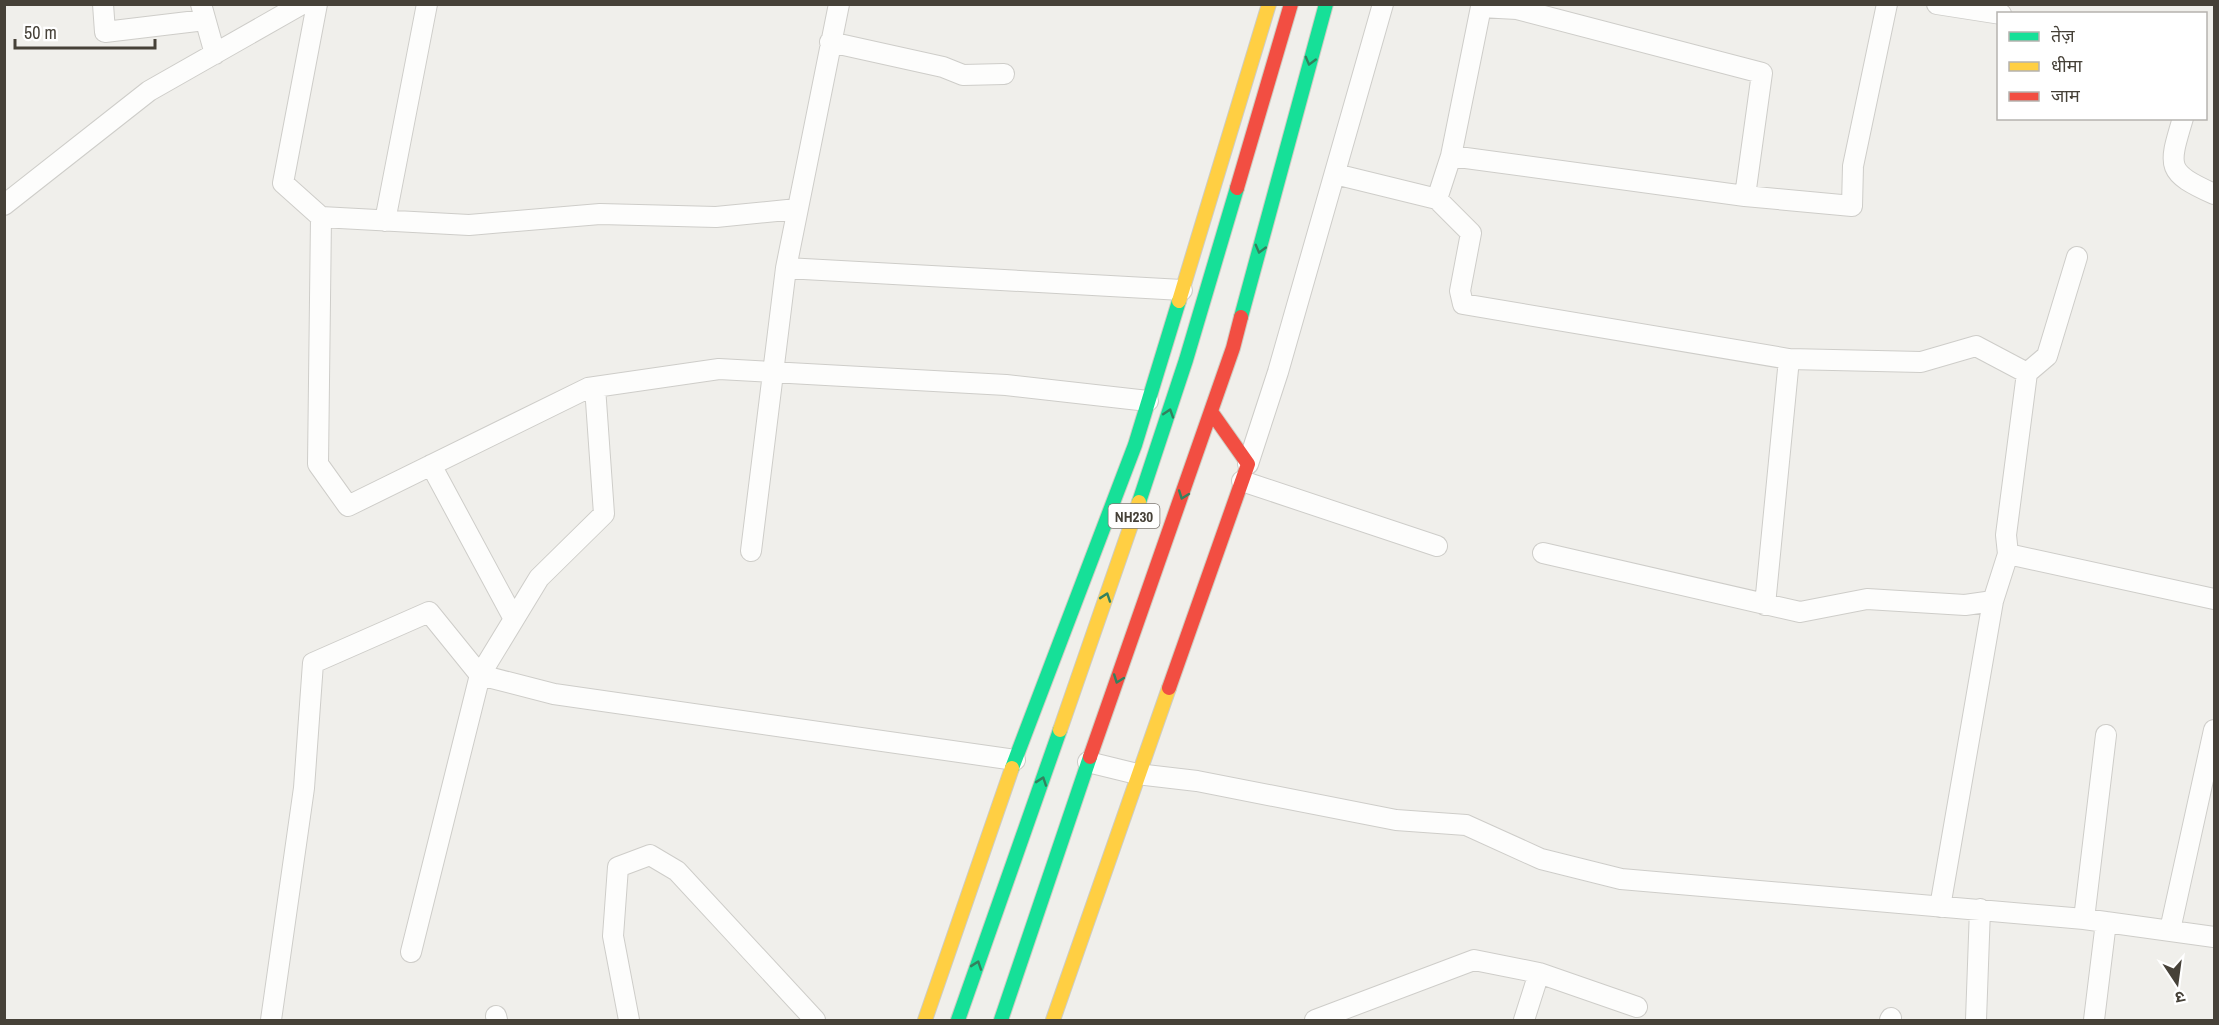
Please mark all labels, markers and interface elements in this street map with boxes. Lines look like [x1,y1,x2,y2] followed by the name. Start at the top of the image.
[15,12,154,50] scale bar
[1997,12,2207,120] legend
[24,20,57,45] text: 50 m
[2051,23,2075,48] text: तेज़
[2051,53,2082,78] text: धीमा
[1305,56,1318,66] one-way arrow
[2051,83,2081,108] text: जाम
[1255,243,1267,254] one-way arrow
[1161,408,1174,419] one-way arrow
[1177,489,1190,500] one-way arrow
[1108,504,1160,528] road number: NH230
[1099,592,1112,603] one-way arrow
[1112,673,1125,684] one-way arrow
[1034,776,1047,787] one-way arrow
[2147,953,2207,1013] north arrow
[970,960,983,971] one-way arrow
[2173,986,2187,1010] text: उ

